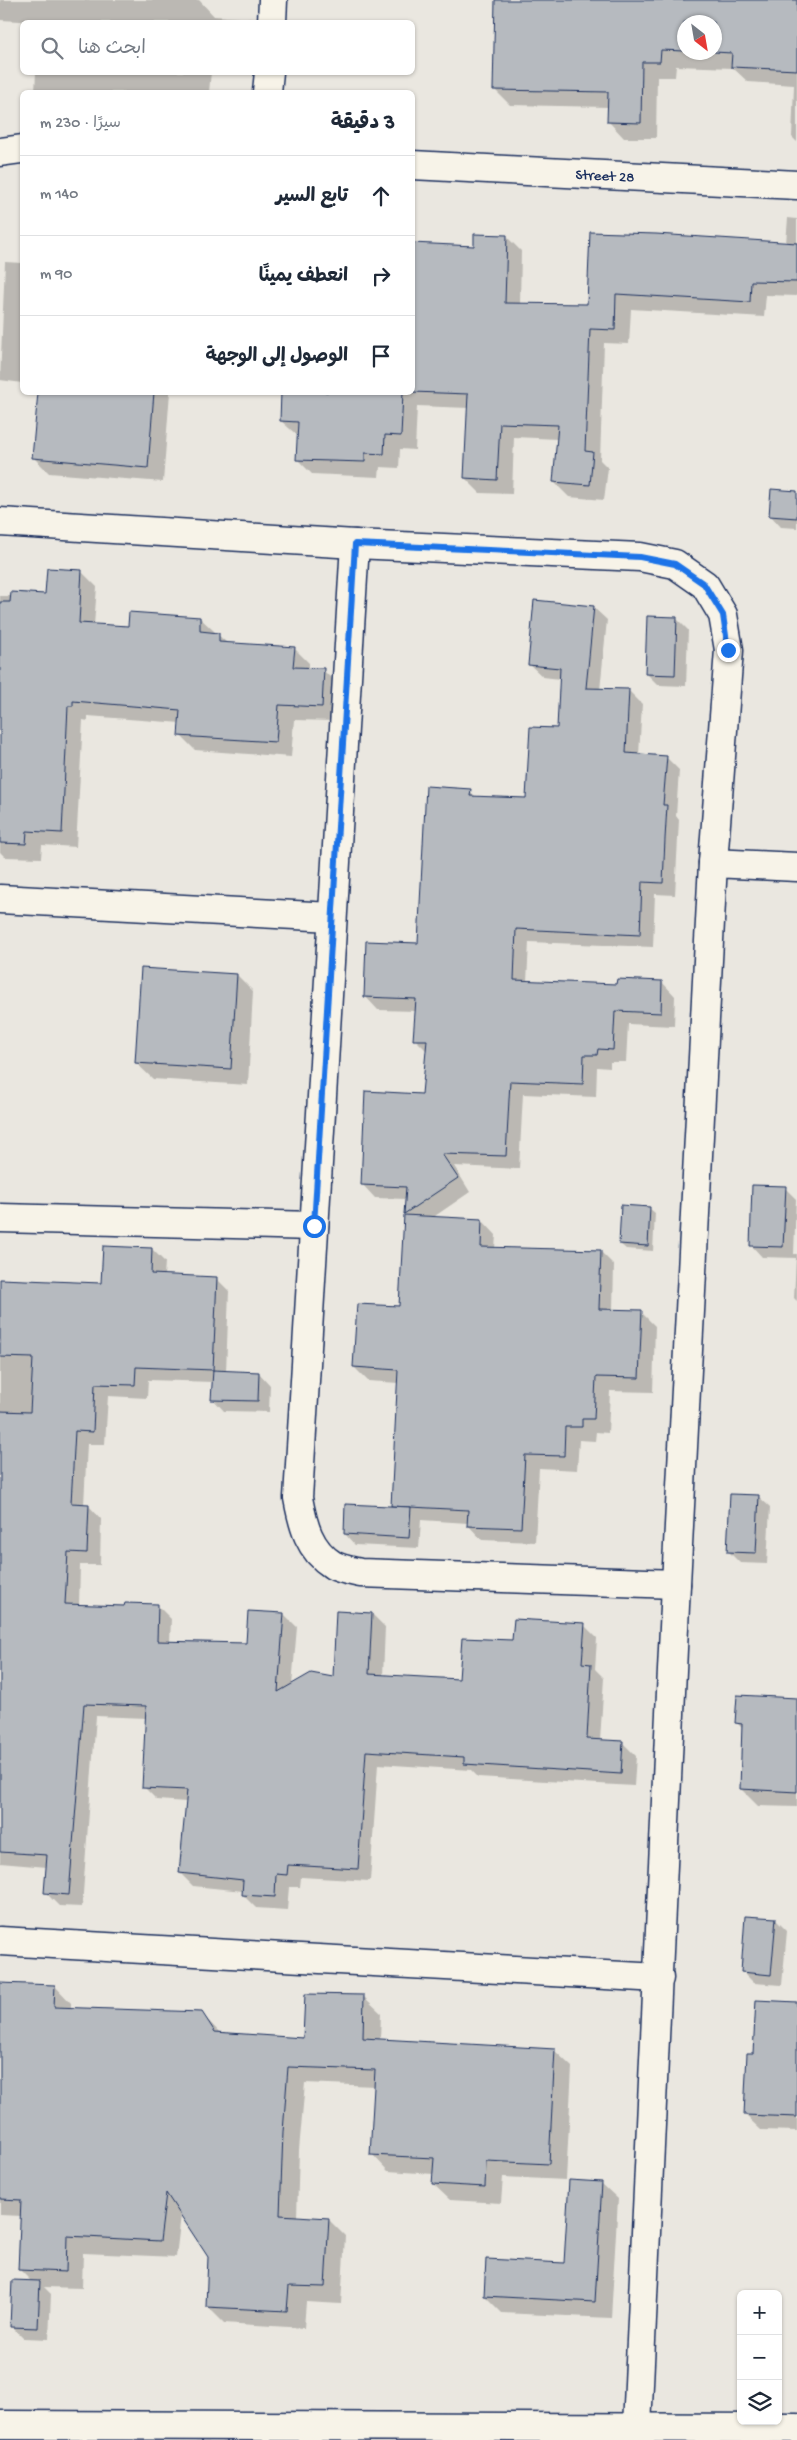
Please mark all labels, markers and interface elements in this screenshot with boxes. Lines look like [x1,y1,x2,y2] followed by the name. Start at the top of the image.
[677,15,722,60] north arrow
[20,20,415,75] search box
[38,34,66,62] icon: search
[78,38,146,61] text: ابحث هنا
[331,112,395,137] text: 3 دقيقة
[40,115,121,134] text: سيرًا · 230 m
[575,166,635,188] street label: Street 28
[367,182,395,210] icon: ahead
[40,186,78,205] text: 140 m
[276,186,348,209] text: تابع السير
[367,262,395,290] icon: right
[40,266,72,285] text: 90 m
[259,266,348,289] text: انعطف يمينًا
[367,342,395,370] icon: arrive
[205,346,348,369] text: الوصول إلى الوجهة
[717,639,740,662] route end
[303,1215,326,1238] route start
[737,2290,782,2425] map controls
[737,2290,782,2335] button: +
[737,2335,782,2380] button: −
[737,2380,782,2425] button: layers

